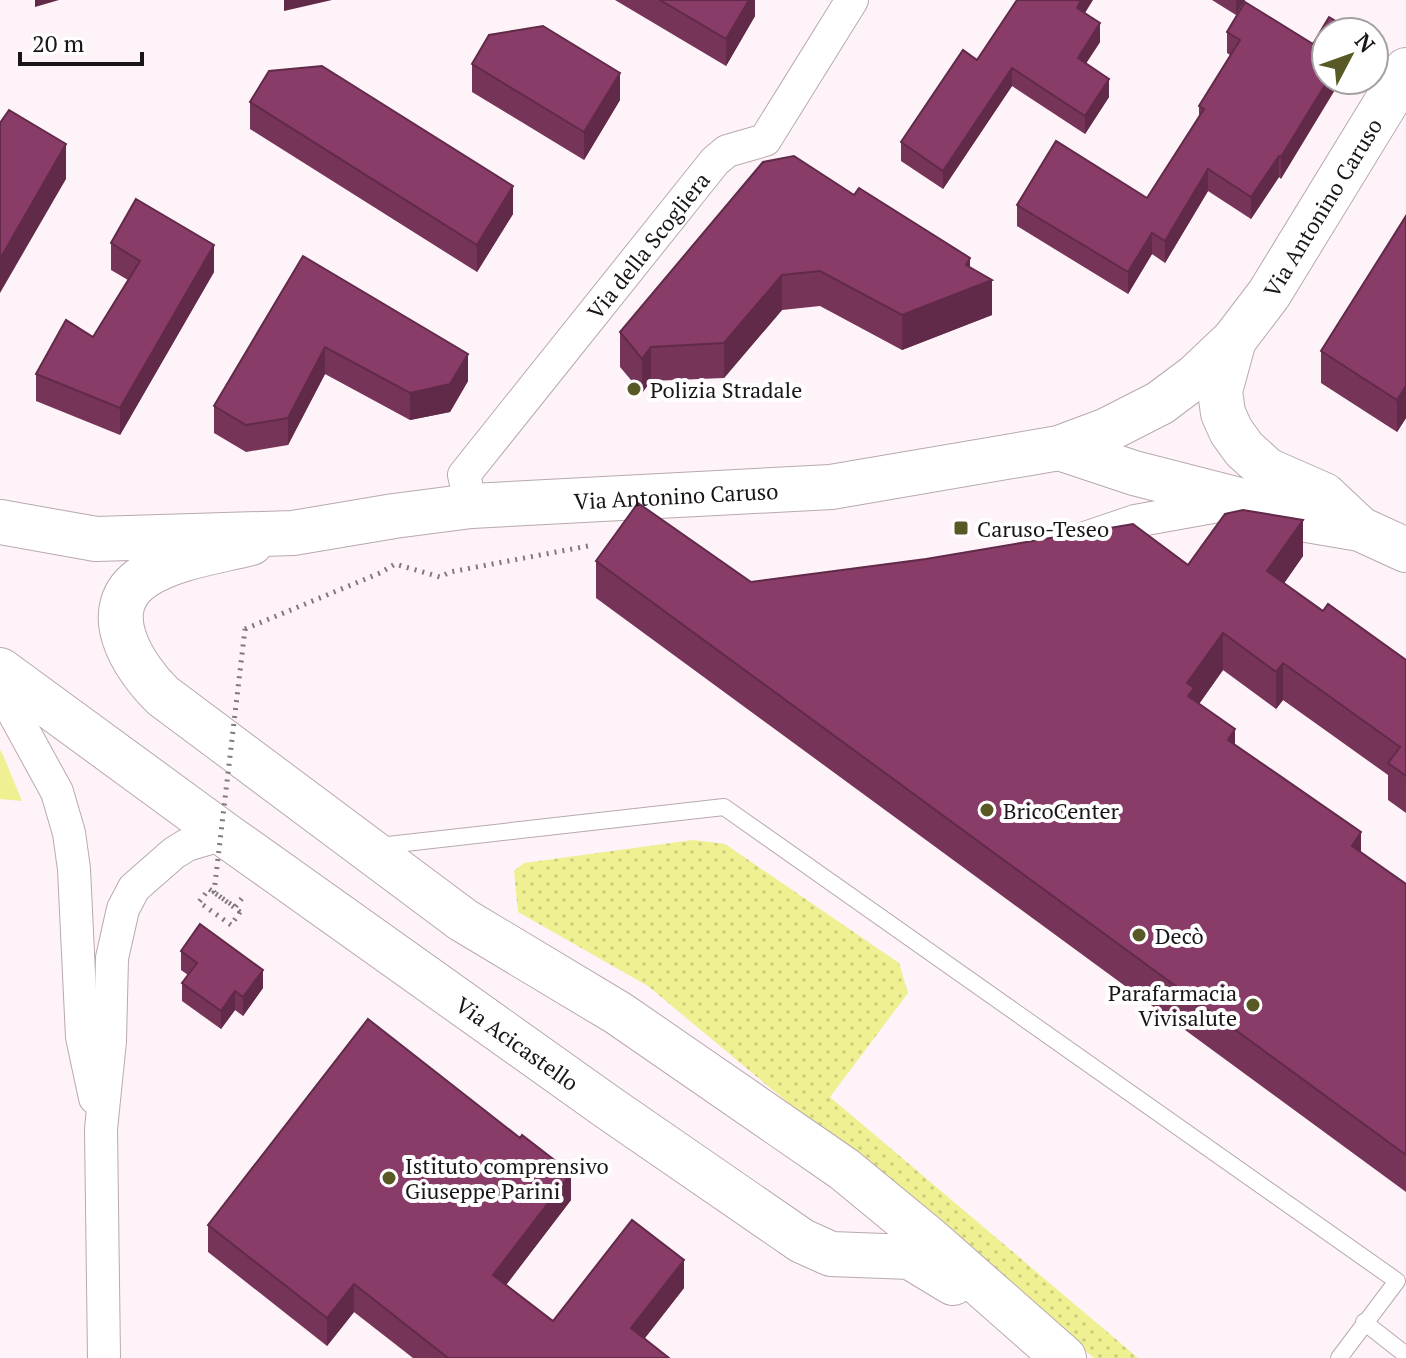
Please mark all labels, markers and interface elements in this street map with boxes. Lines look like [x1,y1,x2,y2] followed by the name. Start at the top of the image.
[20,16,142,66] scale bar
[1310,16,1390,96] north arrow
[32,27,84,59] text: 20 m
[1349,27,1382,59] text: N
[1256,112,1388,302] street label: Via Antonino Caruso
[580,166,715,325] street label: Via della Scogliera
[650,375,802,404] place label: Polizia Stradale
[625,380,643,398] marker: Polizia Stradale
[573,475,779,515] street label: Via Antonino Caruso
[977,514,1109,543] place label: Caruso-Teseo
[952,519,970,537] marker: Caruso-Teseo
[1003,796,1120,825] place label: BricoCenter
[978,801,996,819] marker: BricoCenter
[1155,921,1204,950] place label: Decò
[1130,926,1148,944] marker: Decò
[1108,978,1237,1032] place label: Parafarmacia Vivisalute
[450,989,585,1097] street label: Via Acicastello
[1244,996,1262,1014] marker: Parafarmacia Vivisalute
[405,1151,609,1205] place label: Istituto comprensivo Giuseppe Parini
[380,1169,398,1187] marker: Istituto comprensivo Giuseppe Parini

